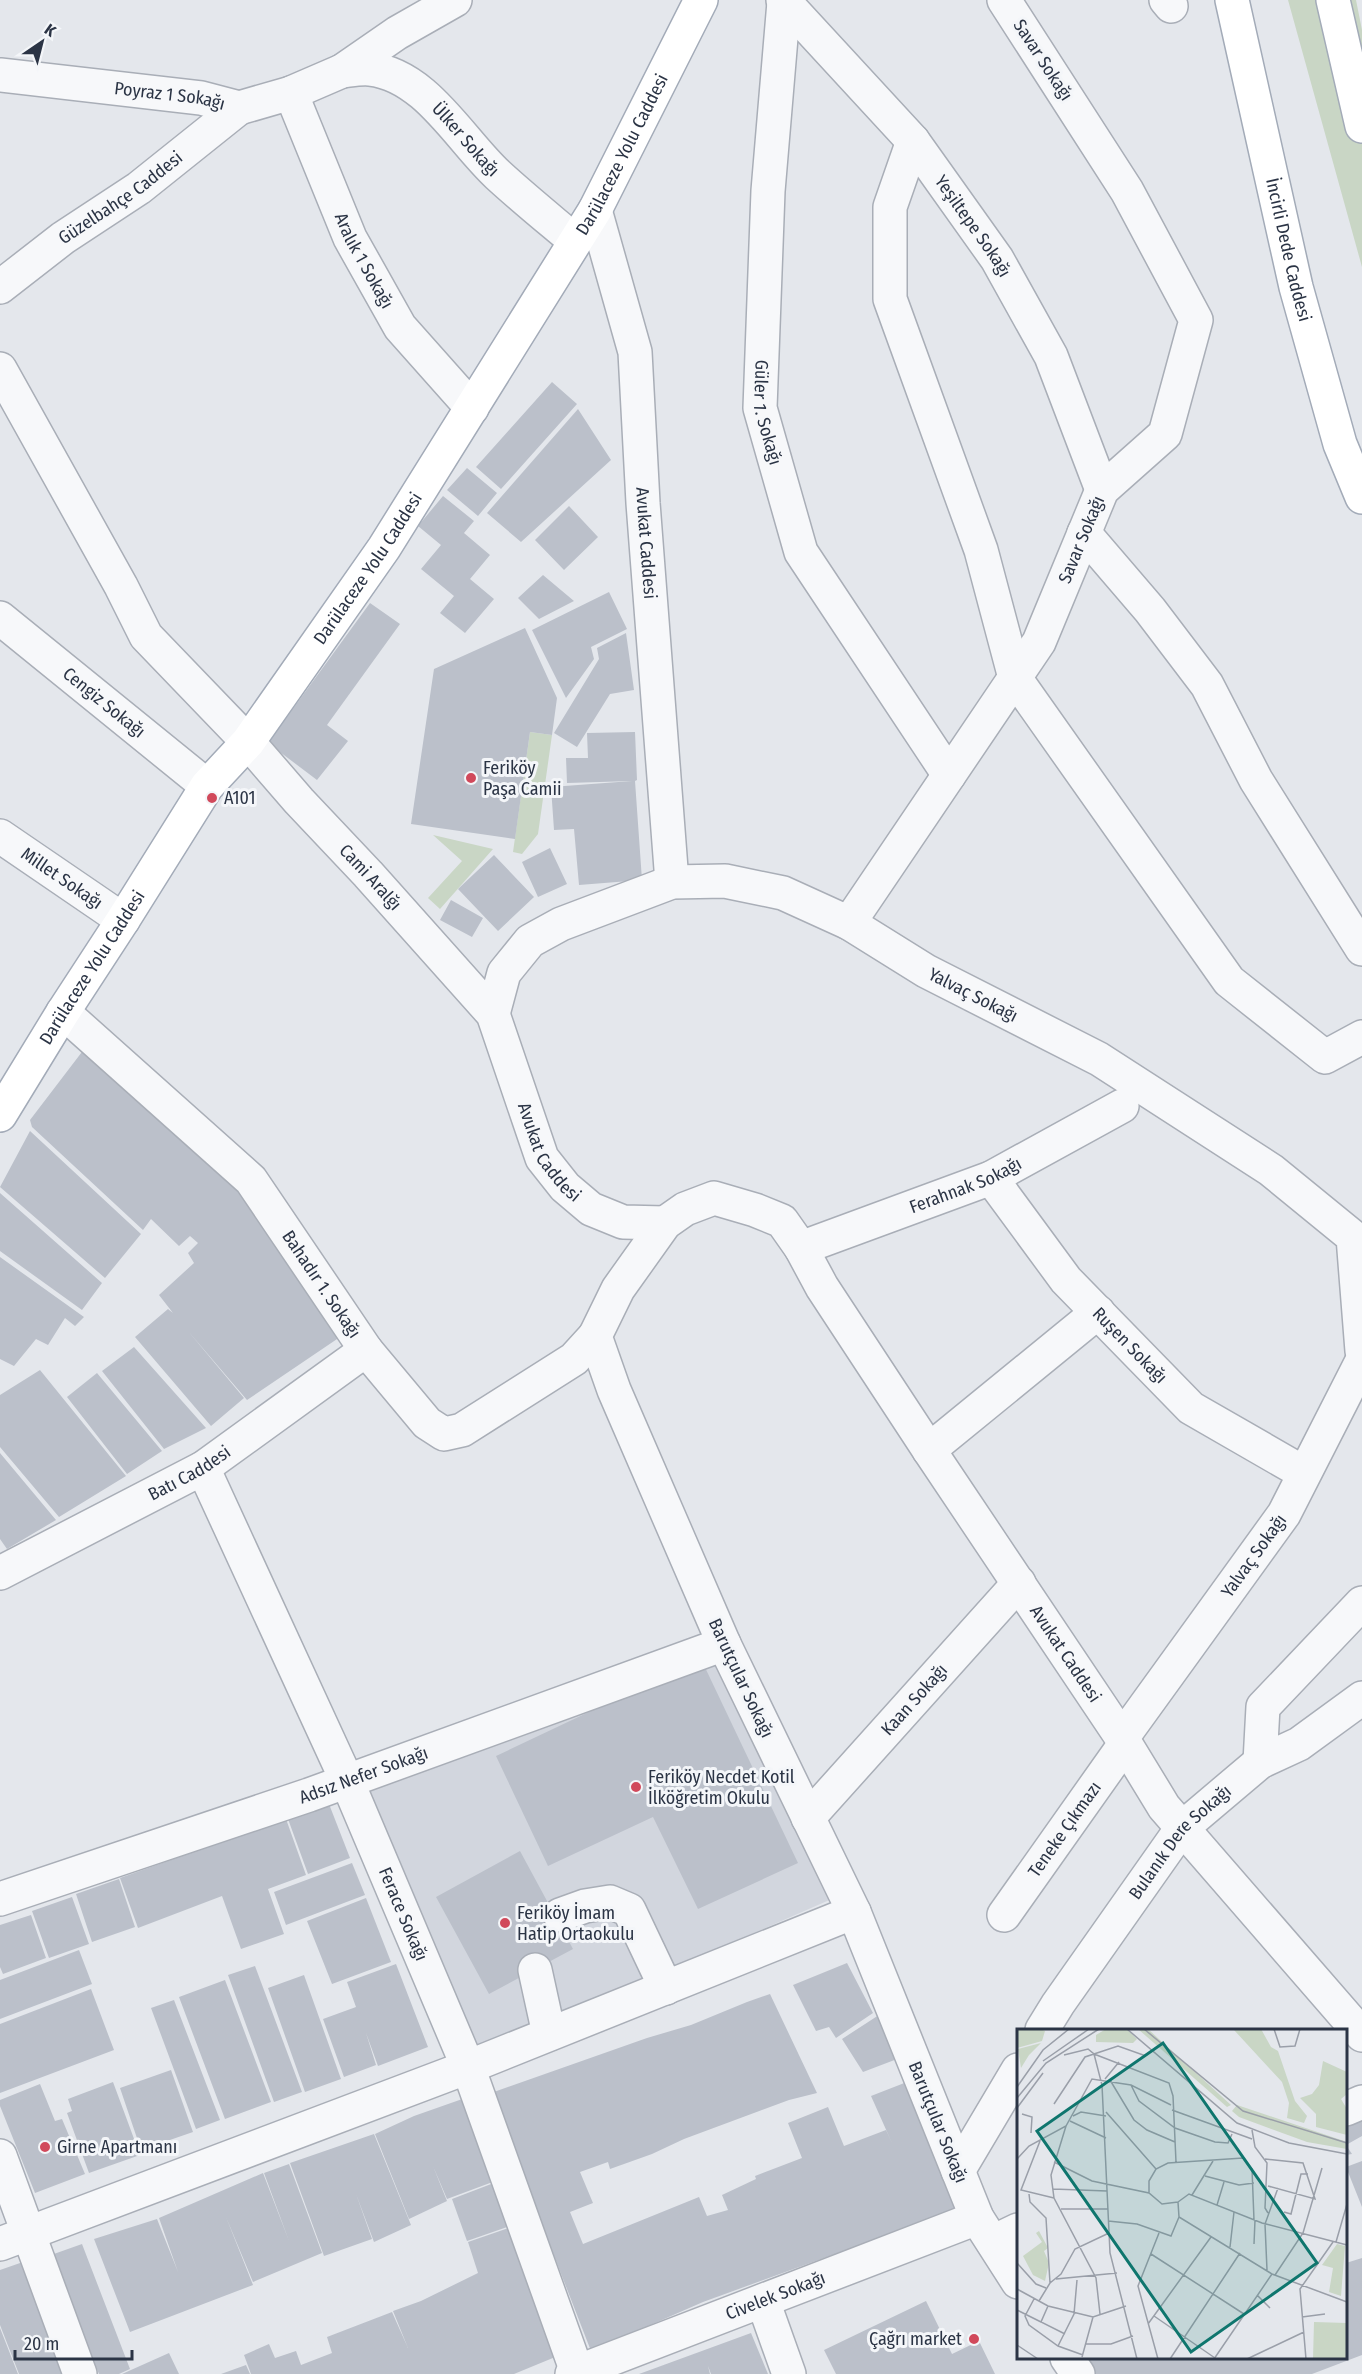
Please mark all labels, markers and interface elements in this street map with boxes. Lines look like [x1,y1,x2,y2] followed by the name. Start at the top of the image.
[12,12,72,72] north arrow
[1009,15,1077,105] street label: Savar Sokağı
[41,20,60,41] text: K
[571,70,673,239] street label: Darülaceze Yolu Caddesi
[113,77,228,115] street label: Poyraz 1 Sokağı
[427,98,504,181] street label: Ülker Sokağı
[54,147,187,249] street label: Güzelbahçe Caddesi
[930,171,1016,281] street label: Yeşiltepe Sokağı
[1261,176,1316,324] street label: İncirli Dede Caddesi
[330,210,398,312] street label: Aralık 1 Sokağı
[749,359,787,468] street label: Güler 1. Sokağı
[631,487,661,600] street label: Avukat Caddesi
[309,488,427,649] street label: Darülaceze Yolu Caddesi
[1053,493,1109,587] street label: Savar Sokağı
[58,662,150,742] street label: Cengiz Sokağı
[483,757,561,800] place label: Feriköy Paşa Camii
[464,771,478,785] marker: Feriköy Paşa Camii
[224,787,256,809] place label: A101
[205,791,219,805] marker: A101
[335,840,406,915] street label: Cami Aralğı
[17,843,107,914] street label: Millet Sokağı
[35,886,150,1049] street label: Darülaceze Yolu Caddesi
[925,963,1022,1027] street label: Yalvaç Sokağı
[513,1100,585,1207] street label: Avukat Caddesi
[906,1152,1025,1218] street label: Ferahnak Sokağı
[277,1226,366,1342] street label: Bahadır 1. Sokağı
[1088,1303,1172,1388] street label: Ruşen Sokağı
[144,1441,235,1505] street label: Batı Caddesi
[1216,1510,1291,1602] street label: Yalvaç Sokağı
[1025,1601,1106,1707] street label: Avukat Caddesi
[704,1615,778,1741] street label: Barutçular Sokağı
[876,1659,952,1740] street label: Kaan Sokağı
[296,1742,431,1809] street label: Adsız Nefer Sokağı
[648,1766,795,1809] place label: Feriköy Necdet Kotil İlköğretim Okulu
[1023,1777,1106,1881] street label: Teneke Çıkmazı
[629,1780,643,1794] marker: Feriköy Necdet Kotil İlköğretim Okulu
[1124,1780,1236,1904] street label: Bulanık Dere Sokağı
[374,1864,433,1964] street label: Ferace Sokağı
[517,1902,634,1945] place label: Feriköy İmam Hatip Ortaokulu
[498,1916,512,1930] marker: Feriköy İmam Hatip Ortaokulu
[1017,2029,1347,2359] inset map
[904,2058,972,2186] street label: Barutçular Sokağı
[57,2136,177,2158] place label: Girne Apartmanı
[38,2140,52,2154] marker: Girne Apartmanı
[723,2267,828,2325] street label: Civelek Sokağı
[15,2323,132,2361] scale bar
[869,2328,962,2350] place label: Çağrı market
[967,2332,981,2346] marker: Çağrı market
[24,2333,59,2355] text: 20 m

